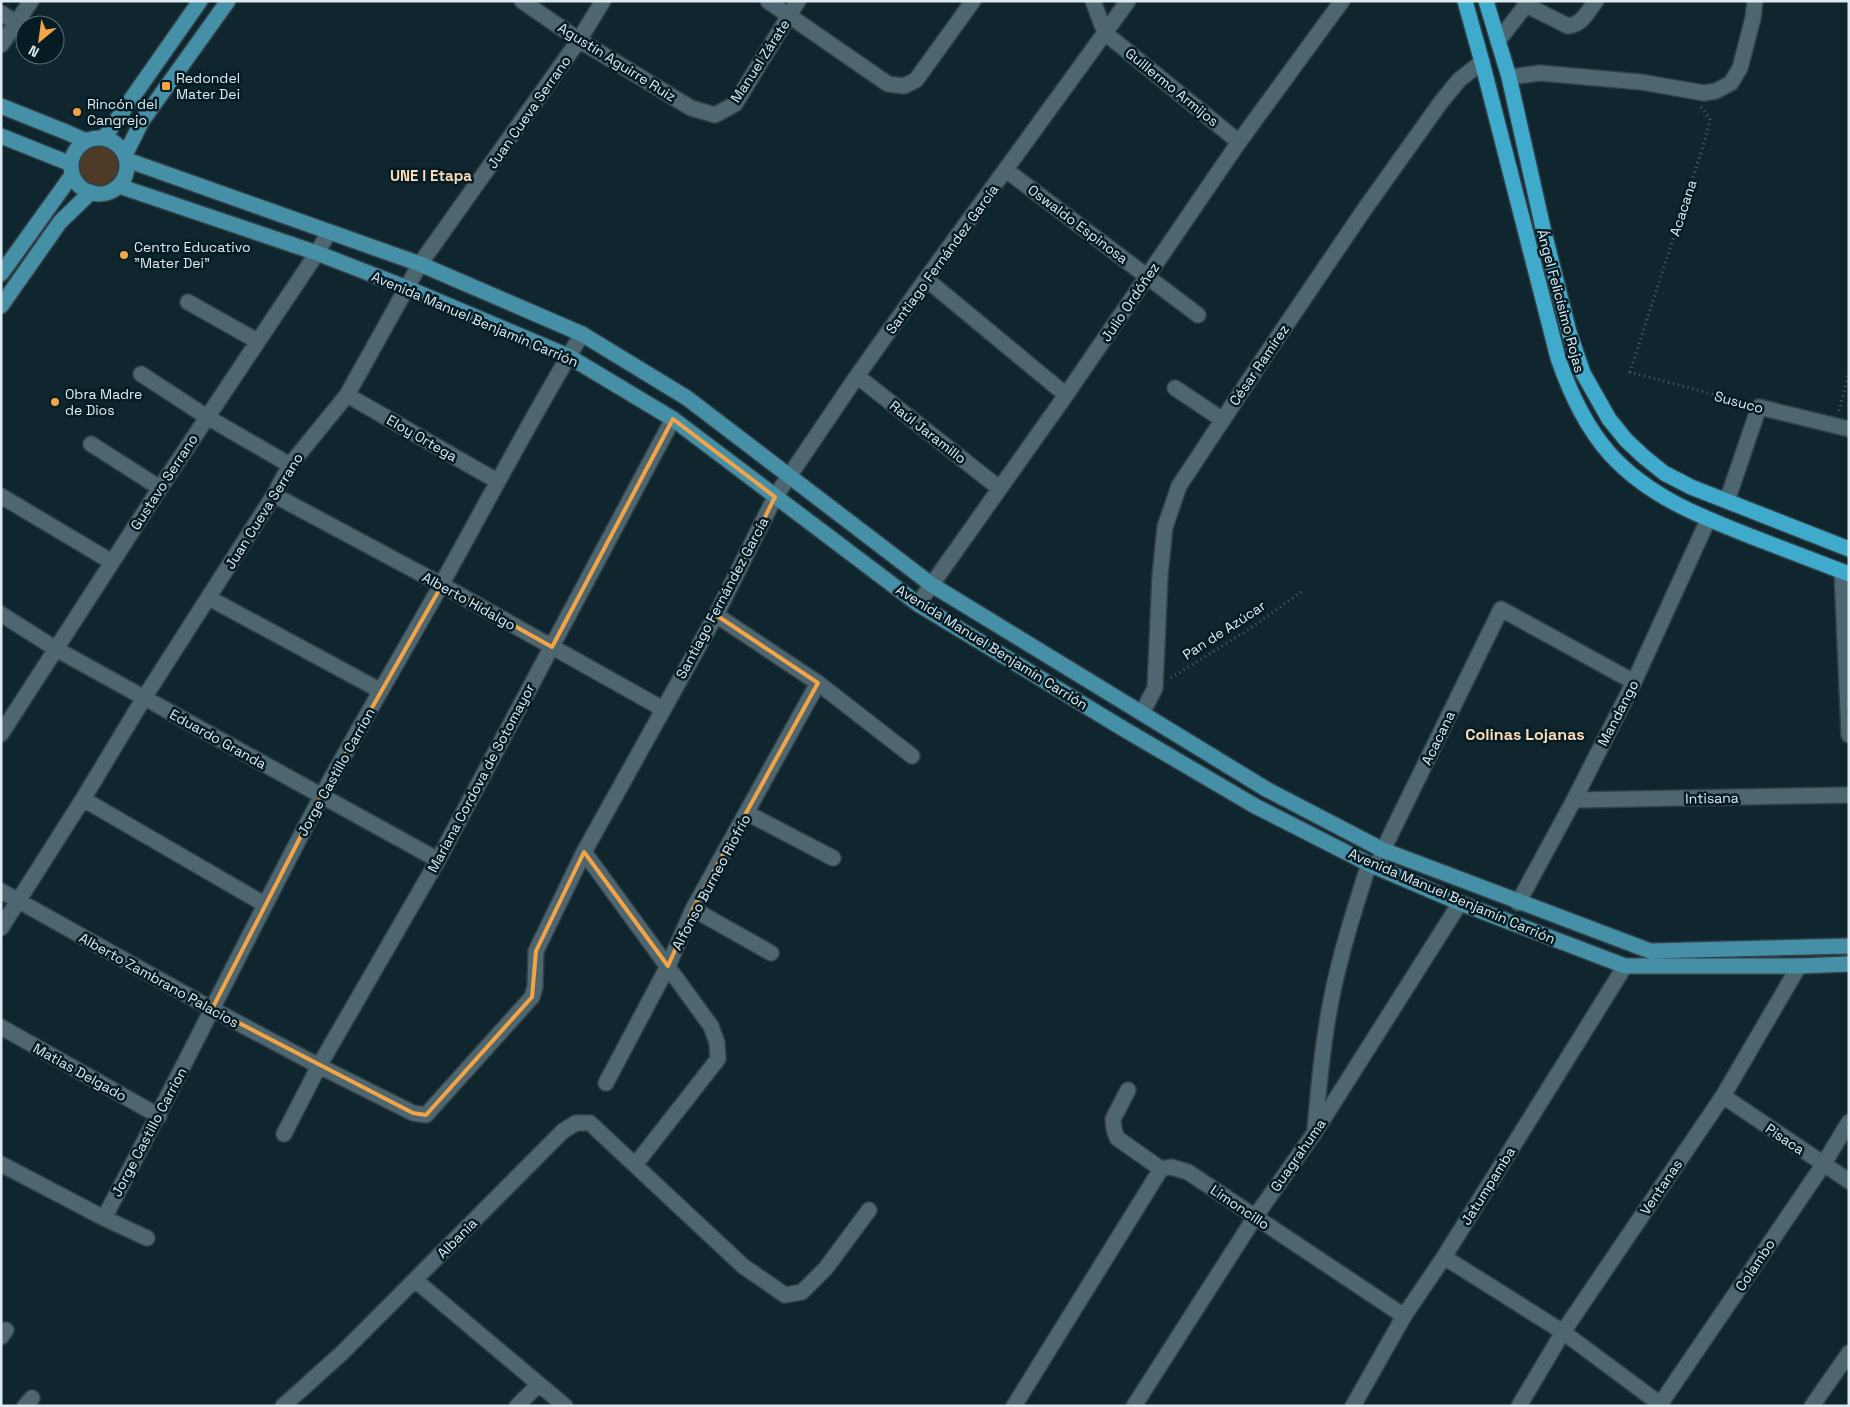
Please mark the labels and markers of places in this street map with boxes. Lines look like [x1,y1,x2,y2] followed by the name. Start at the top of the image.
[176,69,240,103] place label: Redondel Mater Dei
[160,80,172,92] marker: Redondel Mater Dei
[87,95,158,129] place label: Rincón del Cangrejo
[71,106,83,118] marker: Rincón del Cangrejo
[134,238,251,272] place label: Centro Educativo "Mater Dei"
[118,249,130,261] marker: Centro Educativo "Mater Dei"
[65,385,142,419] place label: Obra Madre de Dios
[49,396,61,408] marker: Obra Madre de Dios

